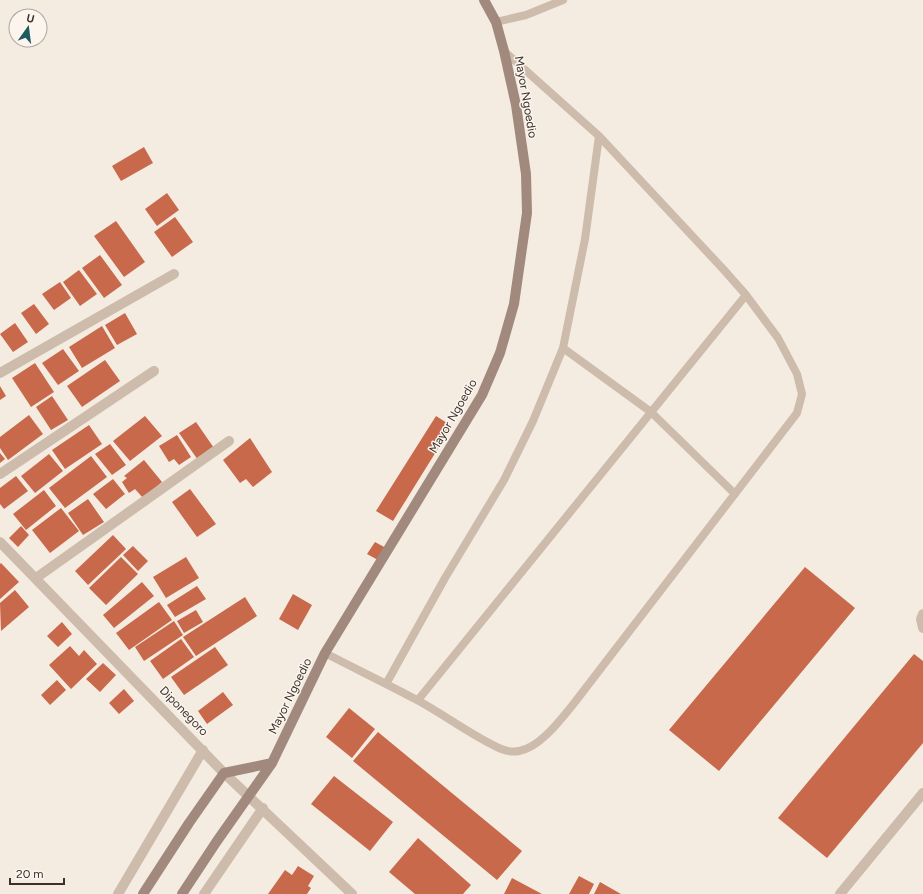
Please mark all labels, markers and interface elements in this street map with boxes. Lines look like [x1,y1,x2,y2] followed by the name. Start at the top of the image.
[8,8,48,48] north arrow
[25,12,36,26] text: U
[512,55,540,139] street label: Mayor Ngoedio
[426,377,480,455] street label: Mayor Ngoedio
[266,656,314,736] street label: Mayor Ngoedio
[157,683,211,739] street label: Diponegoro
[10,860,64,886] scale bar
[16,867,44,881] text: 20 m

